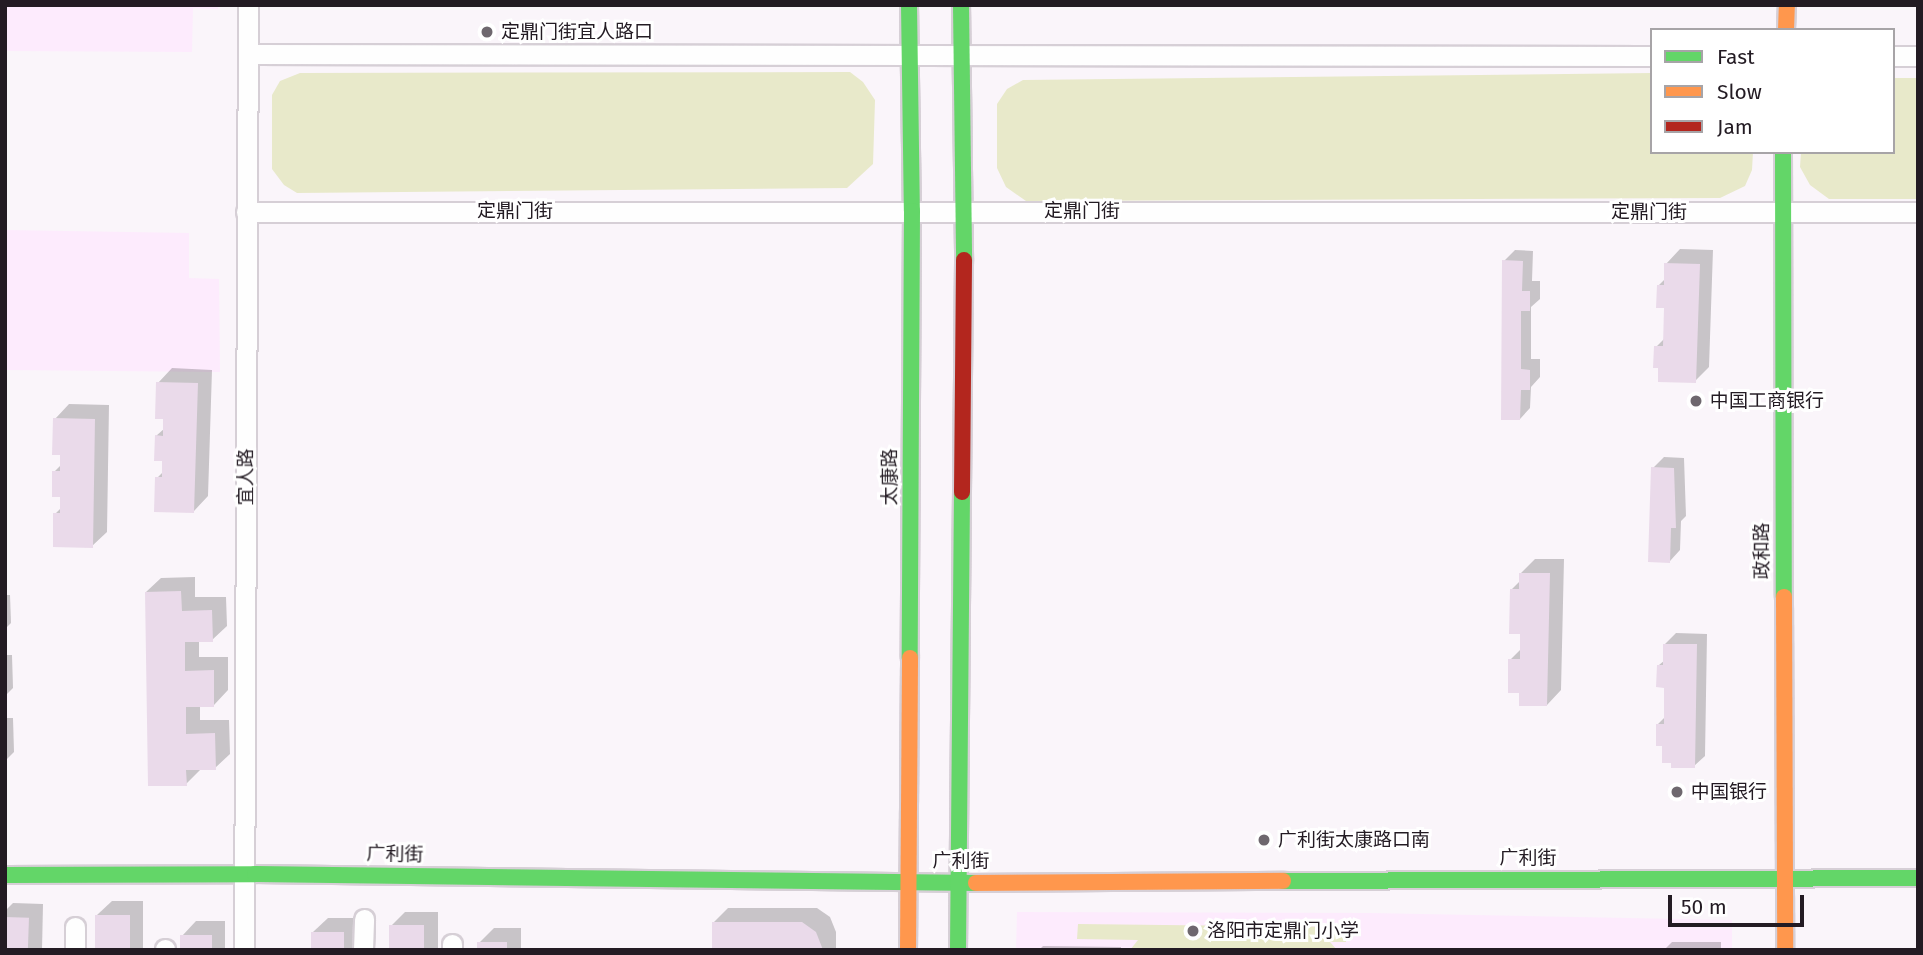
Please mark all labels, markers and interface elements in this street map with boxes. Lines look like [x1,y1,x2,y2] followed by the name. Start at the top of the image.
[501,21,653,43] place label: 定鼎门街宜人路口
[479,24,495,40] marker: 定鼎门街宜人路口
[1650,28,1895,154] legend
[1717,44,1755,70] text: Fast
[1717,79,1762,105] text: Slow
[1717,114,1753,140] text: Jam
[477,200,553,222] street label: 定鼎门街
[1044,200,1120,222] street label: 定鼎门街
[1611,201,1687,223] street label: 定鼎门街
[1710,390,1824,412] place label: 中国工商银行
[1688,393,1704,409] marker: 中国工商银行
[235,449,257,505] street label: 宜人路
[879,449,901,505] street label: 太康路
[1751,523,1773,579] street label: 政和路
[1691,781,1767,803] place label: 中国银行
[1669,784,1685,800] marker: 中国银行
[1278,829,1430,851] place label: 广利街太康路口南
[1256,832,1272,848] marker: 广利街太康路口南
[366,842,424,866] street label: 广利街
[1500,847,1556,869] street label: 广利街
[933,850,989,872] street label: 广利街
[1671,881,1808,925] scale bar
[1681,894,1727,920] text: 50 m
[1207,920,1359,942] place label: 洛阳市定鼎门小学
[1185,923,1201,939] marker: 洛阳市定鼎门小学

